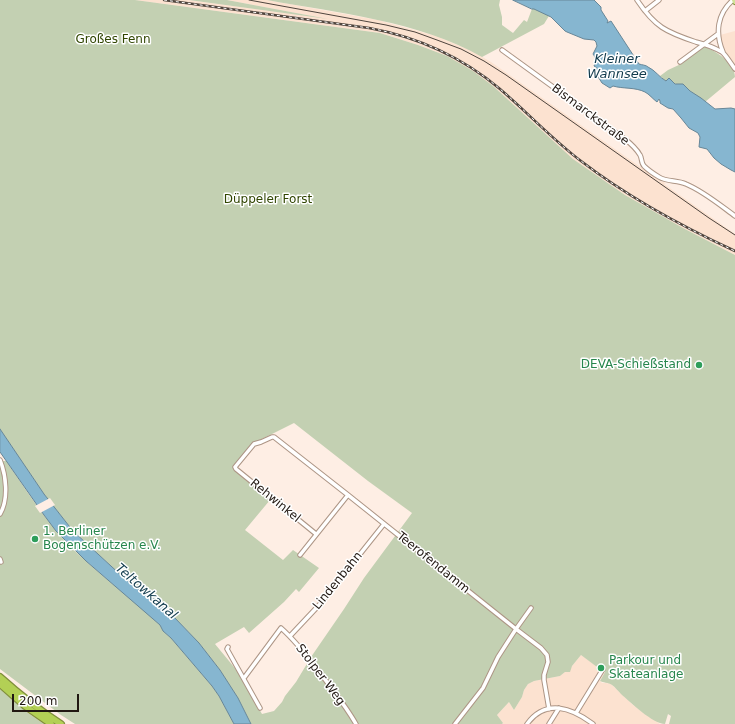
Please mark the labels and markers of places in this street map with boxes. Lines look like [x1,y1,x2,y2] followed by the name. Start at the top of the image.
[581,358,691,372] place label: DEVA-Schießstand
[694,360,704,370] marker: DEVA-Schießstand
[43,525,161,553] place label: 1. Berliner Bogenschützen e.V.
[30,534,40,544] marker: 1. Berliner Bogenschützen e.V.
[609,654,683,682] place label: Parkour und Skateanlage
[596,663,606,673] marker: Parkour und Skateanlage

